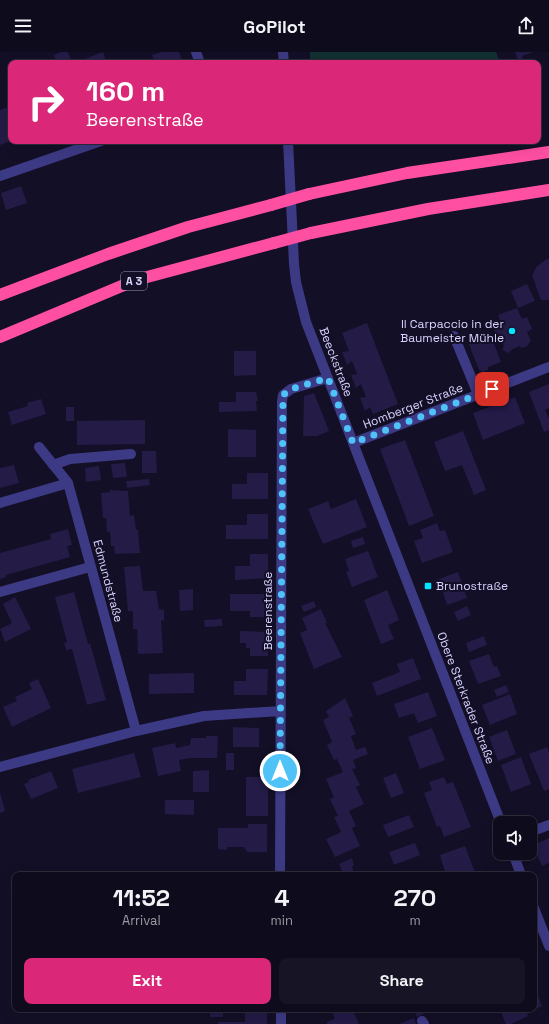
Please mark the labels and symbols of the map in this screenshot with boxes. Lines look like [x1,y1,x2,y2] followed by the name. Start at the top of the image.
[121,272,147,290] road number: A 3
[400,316,504,346] place label: Il Carpaccio in der Baumeister Mühle
[315,325,357,399] street label: Beeckstraße
[507,326,517,336] marker: Il Carpaccio in der Baumeister Mühle
[475,372,509,406] pin
[361,380,465,432] street label: Homberger Straße
[89,538,127,624] street label: Edmundstraße
[260,572,276,650] street label: Beerenstraße
[436,578,508,594] place label: Brunostraße
[423,581,433,591] marker: Brunostraße
[433,630,499,766] street label: Obere Sterkrader Straße
[259,750,301,792] position arrow

